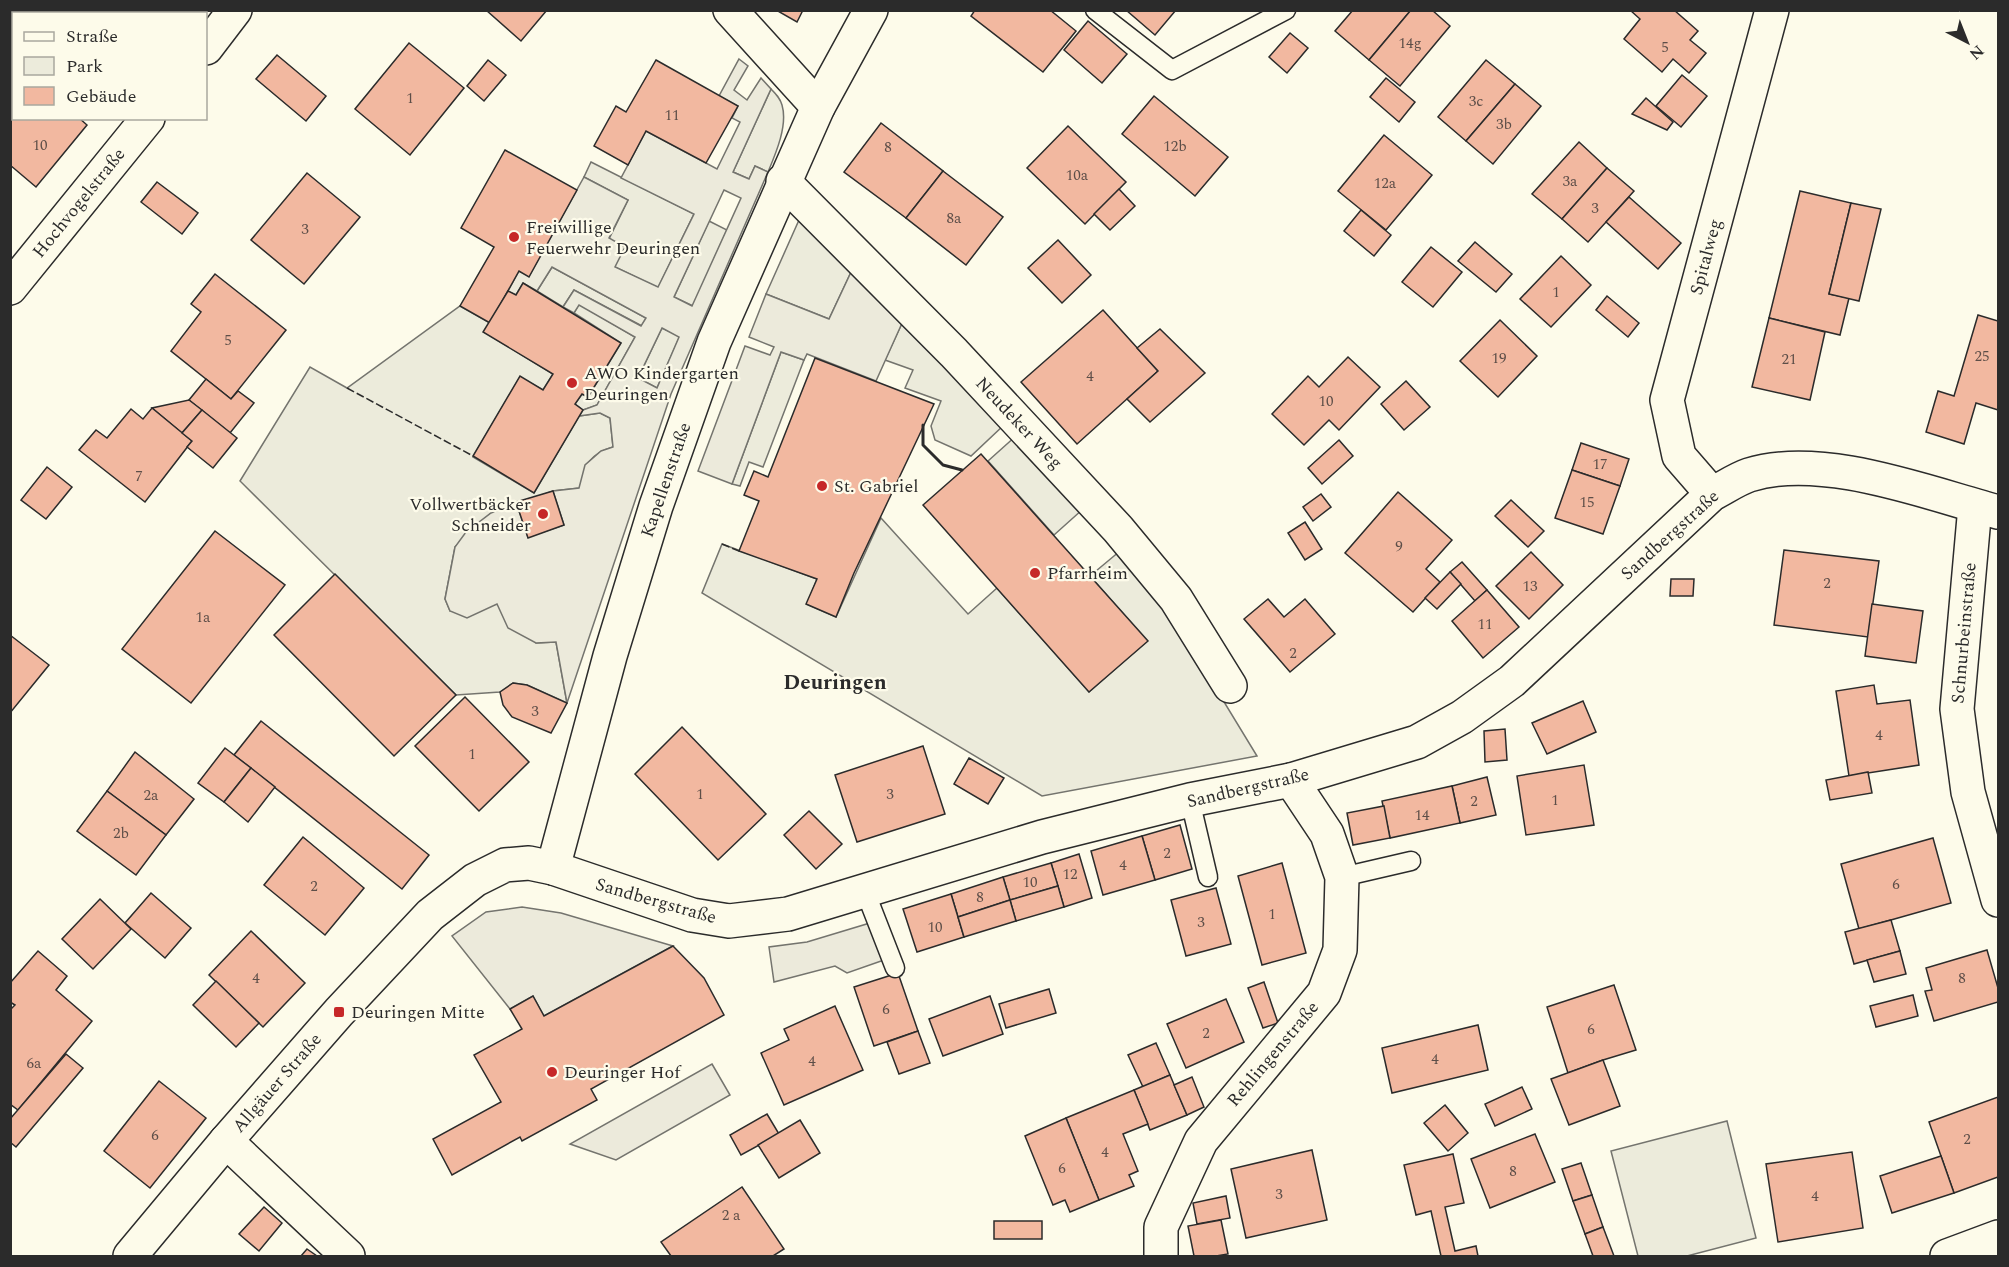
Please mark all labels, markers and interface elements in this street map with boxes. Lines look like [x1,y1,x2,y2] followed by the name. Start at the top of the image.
[12,12,207,120] legend
[1937,12,1997,72] north arrow
[66,23,118,50] text: Straße
[1398,32,1422,55] house number: 14g
[1661,36,1669,59] house number: 5
[1963,39,1989,66] text: N
[66,53,103,80] text: Park
[66,83,136,110] text: Gebäude
[406,87,414,110] house number: 1
[1469,90,1483,113] house number: 3c
[664,104,680,127] house number: 11
[1496,113,1512,136] house number: 3b
[32,134,48,157] house number: 10
[1163,135,1187,158] house number: 12b
[884,136,892,159] house number: 8
[26,142,132,264] street label: Hochvogelstraße
[1066,164,1089,187] house number: 10a
[1563,170,1578,193] house number: 3a
[1374,172,1397,195] house number: 12a
[1591,197,1599,220] house number: 3
[947,207,962,230] house number: 8a
[526,214,700,262] place label: Freiwillige Feuerwehr Deuringen
[1683,216,1729,298] street label: Spitalweg
[301,218,309,241] house number: 3
[507,230,521,244] marker: Freiwillige Feuerwehr Deuringen
[1552,281,1560,304] house number: 1
[224,329,232,352] house number: 5
[1974,345,1990,368] house number: 25
[1491,347,1507,370] house number: 19
[1781,348,1797,371] house number: 21
[584,360,739,408] place label: AWO Kindergarten Deuringen
[1086,365,1094,388] house number: 4
[969,371,1069,475] street label: Neudeker Weg
[565,376,579,390] marker: AWO Kindergarten Deuringen
[1318,390,1334,413] house number: 10
[634,419,698,541] street label: Kapellenstraße
[1592,453,1608,476] house number: 17
[135,465,143,488] house number: 7
[834,473,919,500] place label: St. Gabriel
[815,479,829,493] marker: St. Gabriel
[1615,483,1725,587] street label: Sandbergstraße
[409,491,531,539] place label: Vollwertbäcker Schneider
[1579,491,1595,514] house number: 15
[536,507,550,521] marker: Vollwertbäcker Schneider
[1395,535,1403,558] house number: 9
[1047,560,1128,587] place label: Pfarrheim
[1944,561,1984,705] street label: Schnurbeinstraße
[1028,566,1042,580] marker: Pfarrheim
[1823,572,1831,595] house number: 2
[1522,575,1538,598] house number: 13
[196,606,211,629] house number: 1a
[1477,613,1493,636] house number: 11
[1289,642,1297,665] house number: 2
[783,667,887,699] district label: Deuringen
[531,700,539,723] house number: 3
[1875,724,1883,747] house number: 4
[468,743,476,766] house number: 1
[1184,761,1312,815] street label: Sandbergstraße
[696,783,704,806] house number: 1
[886,783,894,806] house number: 3
[144,784,159,807] house number: 2a
[1551,789,1559,812] house number: 1
[1470,790,1478,813] house number: 2
[1414,804,1430,827] house number: 14
[113,822,129,845] house number: 2b
[1163,842,1171,865] house number: 2
[1119,854,1127,877] house number: 4
[1062,863,1078,886] house number: 12
[592,871,720,931] street label: Sandbergstraße
[1022,871,1038,894] house number: 10
[1892,873,1900,896] house number: 6
[310,875,318,898] house number: 2
[976,886,984,909] house number: 8
[1268,903,1276,926] house number: 1
[1197,911,1205,934] house number: 3
[927,916,943,939] house number: 10
[252,967,260,990] house number: 4
[1958,967,1966,990] house number: 8
[1221,995,1325,1113] street label: Rehlingenstraße
[882,998,890,1021] house number: 6
[351,999,485,1026] place label: Deuringen Mitte
[332,1005,346,1019] marker: Deuringen Mitte
[1587,1018,1595,1041] house number: 6
[1202,1022,1210,1045] house number: 2
[226,1027,328,1139] street label: Allgäuer Straße
[1431,1048,1439,1071] house number: 4
[808,1050,816,1073] house number: 4
[27,1052,42,1075] house number: 6a
[564,1059,682,1086] place label: Deuringer Hof
[545,1065,559,1079] marker: Deuringer Hof
[151,1124,159,1147] house number: 6
[1963,1128,1971,1151] house number: 2
[1101,1141,1109,1164] house number: 4
[1058,1157,1066,1180] house number: 6
[1509,1160,1517,1183] house number: 8
[1275,1183,1283,1206] house number: 3
[1811,1185,1819,1208] house number: 4
[722,1204,741,1227] house number: 2 a

